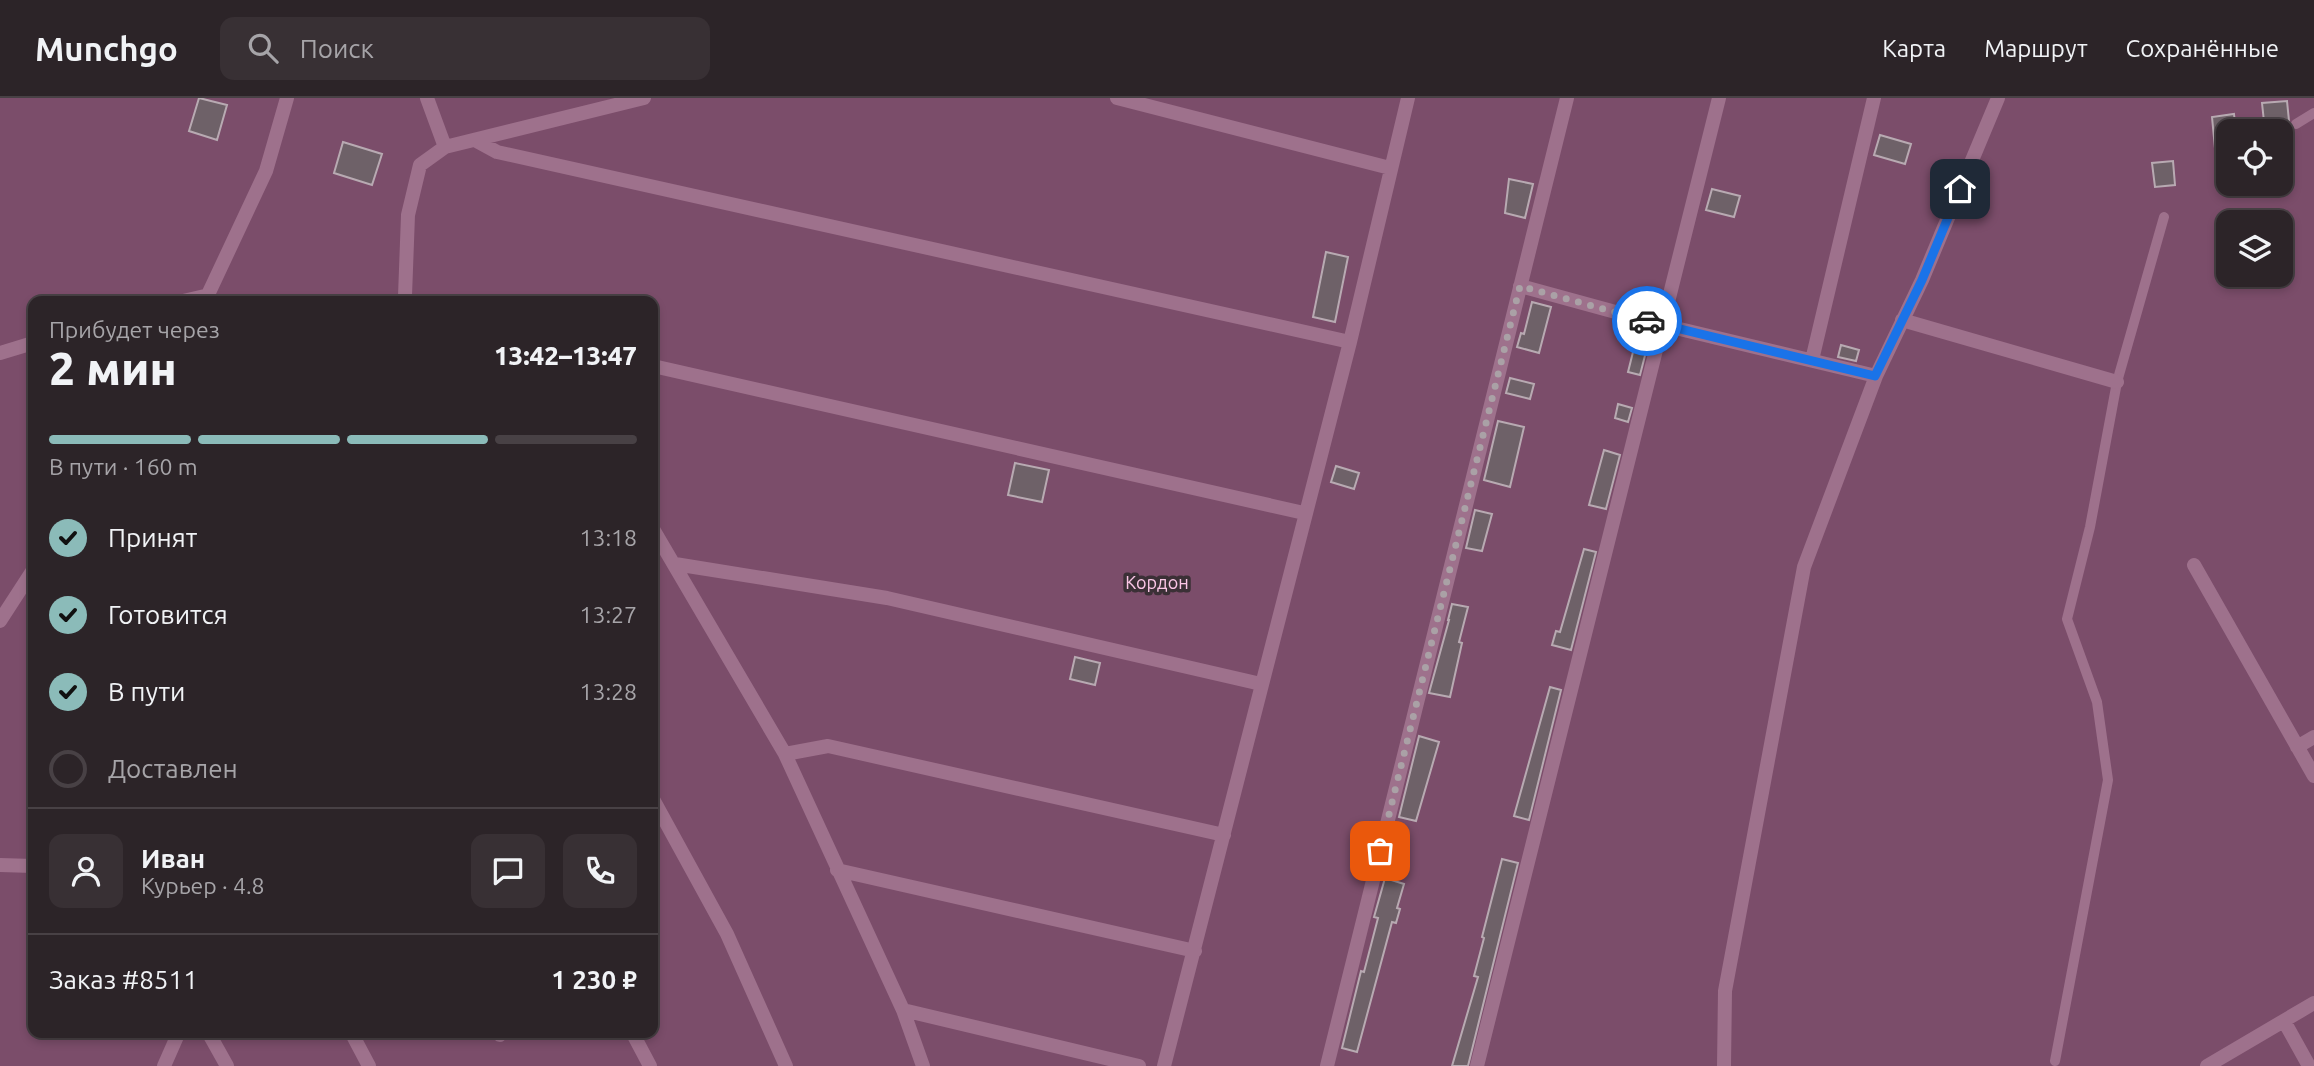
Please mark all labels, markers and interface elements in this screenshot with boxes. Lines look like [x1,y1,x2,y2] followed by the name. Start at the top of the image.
[220,17,710,80] search box
[244,29,282,67] icon: search
[35,30,178,67] text: Munchgo
[300,34,374,63] text: Поиск
[1882,35,1946,62] text: Карта
[1984,35,2088,62] text: Маршрут
[2126,35,2279,62] text: Сохранённые
[2216,119,2293,287] map controls
[2216,119,2293,196] button: locate
[1930,159,1990,219] pin
[1941,170,1979,208] icon: home
[2216,210,2293,287] button: layers
[1612,286,1682,356] courier
[1628,302,1666,340] icon: car
[49,317,220,342] text: Прибудет через
[494,341,637,370] text: 13:42–13:47
[49,342,177,394] text: 2 мин
[49,454,198,479] text: В пути · 160 m
[49,519,87,557] icon: check
[108,523,197,552] text: Принят
[579,525,637,550] text: 13:18
[1125,572,1189,592] park label: Кордон
[49,596,87,634] icon: check
[108,600,228,629] text: Готовится
[579,602,637,627] text: 13:27
[49,673,87,711] icon: check
[108,677,185,706] text: В пути
[579,679,637,704] text: 13:28
[108,754,238,783] text: Доставлен
[1350,821,1410,881] pin
[1361,832,1399,870] icon: bag
[49,834,123,908] button: person
[471,834,545,908] button: chat
[563,834,637,908] button: phone
[141,844,205,873] text: Иван
[141,873,265,898] text: Курьер · 4.8
[49,965,198,994] text: Заказ #8511
[551,965,637,994] text: 1 230 ₽

